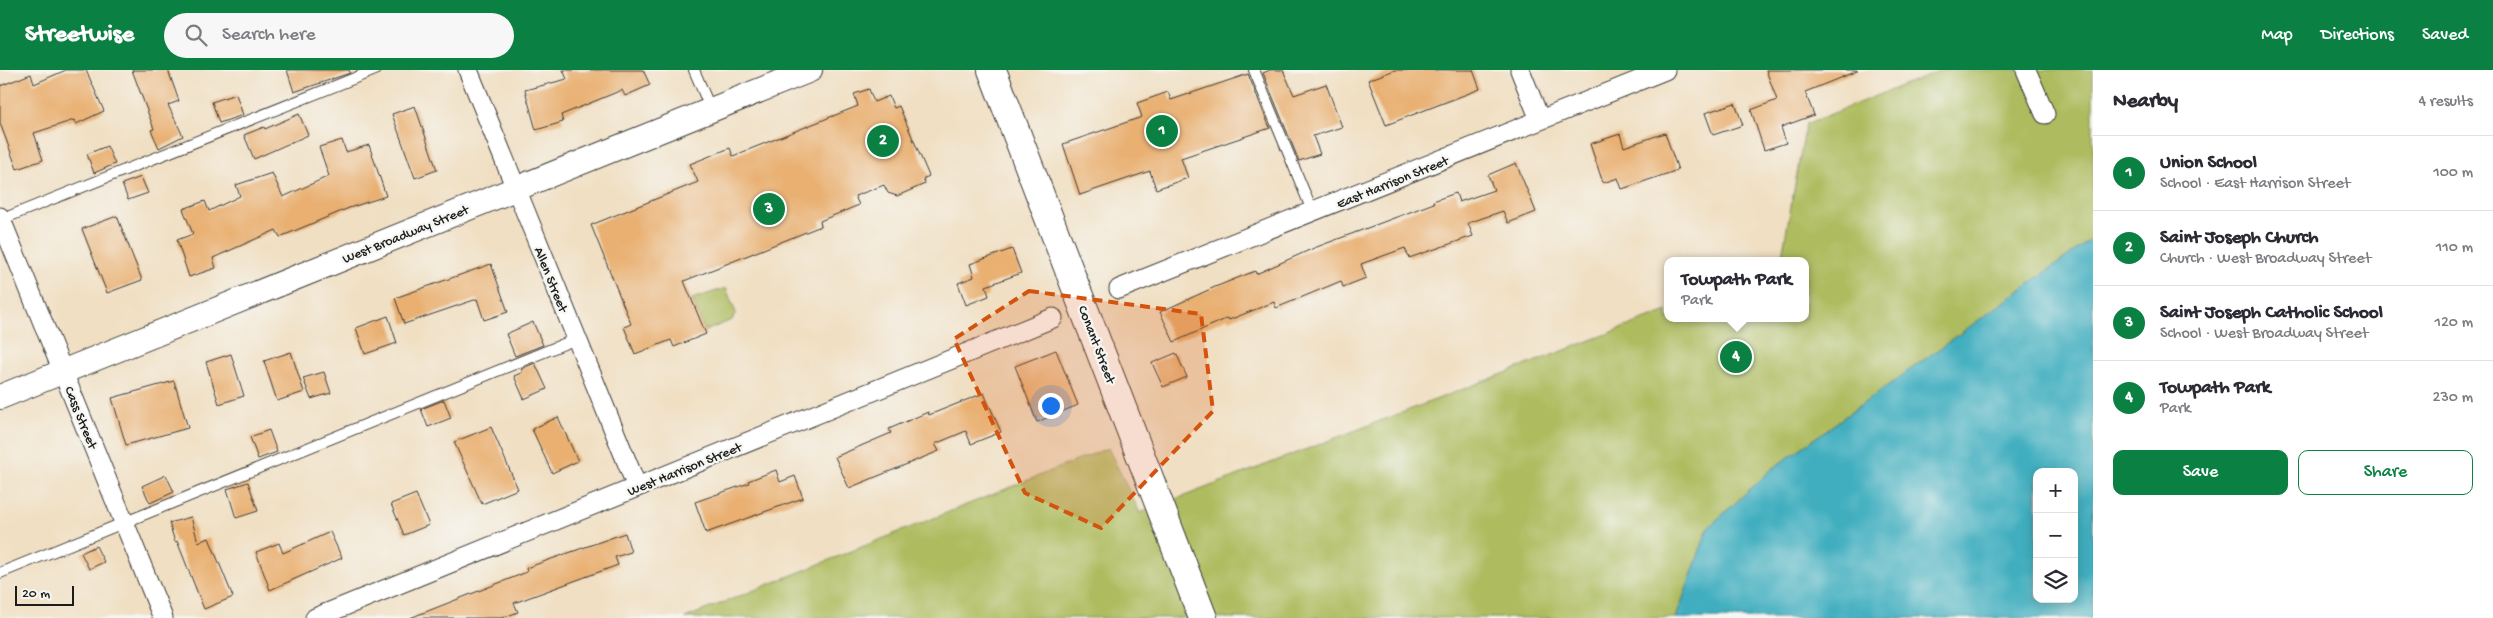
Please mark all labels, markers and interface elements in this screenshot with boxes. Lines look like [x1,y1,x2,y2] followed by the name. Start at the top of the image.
[164,13,514,58] search box
[25,21,134,50] text: Streetwise
[182,21,210,49] icon: search
[222,24,316,47] text: Search here
[2261,25,2293,46] text: Map
[2321,25,2394,46] text: Directions
[2422,25,2468,46] text: Saved
[2113,90,2178,115] text: Nearby
[2418,93,2473,112] text: 4 results
[1146,112,1178,150] pin: 1
[867,122,899,160] pin: 2
[2160,152,2257,175] text: Union School
[1335,153,1453,214] street label: East Harrison Street
[2126,164,2132,183] text: 1
[2433,164,2473,183] text: 100 m
[2160,175,2350,194] text: School · East Harrison Street
[753,190,785,228] pin: 3
[340,202,473,268] street label: West Broadway Street
[2160,227,2318,250] text: Saint Joseph Church
[2125,239,2133,258] text: 2
[2436,239,2473,258] text: 110 m
[529,245,571,316] street label: Allen Street
[2160,250,2371,269] text: Church · West Broadway Street
[1664,257,1809,322] popup
[1681,269,1792,292] text: Towpath Park
[1681,292,1712,311] text: Park
[2160,302,2383,325] text: Saint Joseph Catholic School
[1073,303,1119,388] street label: Conant Street
[2125,314,2133,333] text: 3
[2434,314,2473,333] text: 120 m
[2160,325,2368,344] text: School · West Broadway Street
[1720,338,1752,376] pin: 4
[2160,377,2270,400] text: Towpath Park
[59,384,100,453] street label: Cass Street
[2125,389,2133,408] text: 4
[2433,389,2473,408] text: 230 m
[1038,393,1064,419] your location
[2160,400,2191,419] text: Park
[625,439,746,501] street label: West Harrison Street
[2113,450,2288,495] button: Save
[2298,450,2473,495] button: Share
[2033,468,2078,603] map controls
[2033,468,2078,513] button: +
[2033,513,2078,558] button: −
[2033,558,2078,603] button: layers
[15,583,74,606] scale bar
[22,586,50,603] text: 20 m

